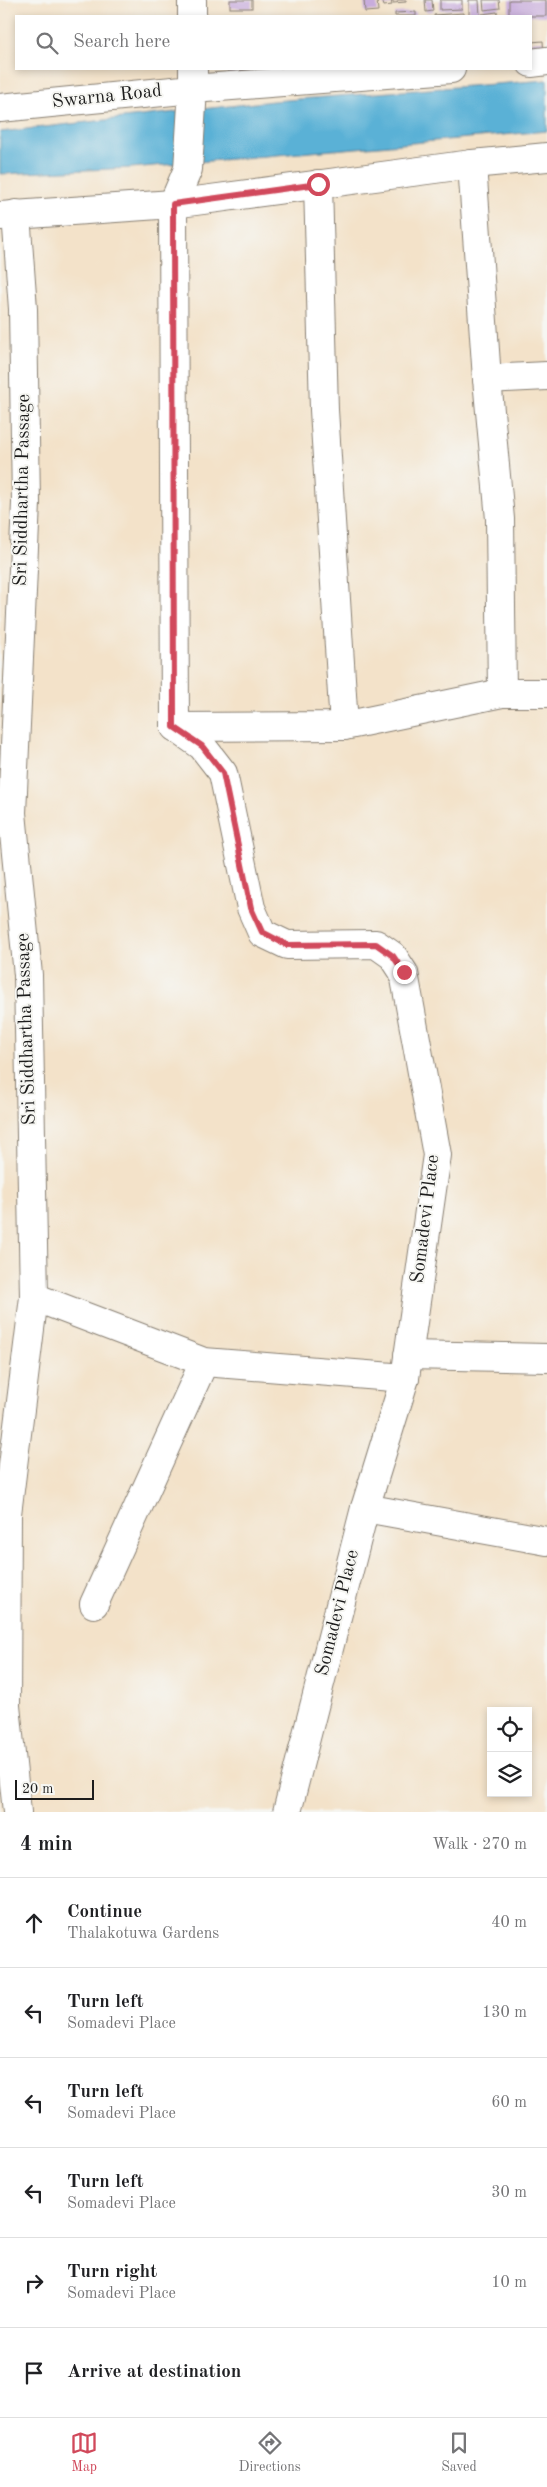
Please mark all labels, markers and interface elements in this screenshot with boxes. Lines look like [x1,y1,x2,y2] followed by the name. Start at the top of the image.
[15,15,532,70] search box
[33,29,61,57] icon: search
[73,33,170,52] text: Search here
[51,82,163,112] street label: Swarna Road
[307,173,330,196] route start
[12,394,34,586] street label: Sri Siddhartha Passage
[14,933,40,1125] street label: Sri Siddhartha Passage
[393,961,416,984] route end
[409,1154,443,1284] street label: Somadevi Place
[313,1548,363,1678] street label: Somadevi Place
[487,1707,532,1797] map controls
[487,1707,532,1752] button: locate
[487,1752,532,1797] button: layers
[15,1777,94,1800] scale bar
[22,1782,53,1796] text: 20 m
[20,1834,73,1855] text: 4 min
[432,1837,527,1853] text: Walk · 270 m
[67,1903,142,1922] text: Continue
[20,1909,48,1937] icon: ahead
[491,1915,527,1931] text: 40 m
[67,1926,219,1942] text: Thalakotuwa Gardens
[67,1993,144,2012] text: Turn left
[20,1999,48,2027] icon: left
[482,2005,527,2021] text: 130 m
[67,2016,176,2032] text: Somadevi Place
[67,2083,144,2102] text: Turn left
[20,2089,48,2117] icon: left
[491,2095,527,2111] text: 60 m
[67,2106,176,2122] text: Somadevi Place
[67,2173,144,2192] text: Turn left
[20,2179,48,2207] icon: left
[491,2185,527,2201] text: 30 m
[67,2196,176,2212] text: Somadevi Place
[67,2263,157,2282] text: Turn right
[20,2269,48,2297] icon: right
[491,2275,527,2291] text: 10 m
[67,2286,176,2302] text: Somadevi Place
[20,2359,48,2387] icon: arrive
[67,2363,241,2382] text: Arrive at destination
[70,2429,98,2476] tab: Map
[239,2429,301,2476] tab: Directions
[441,2429,477,2476] tab: Saved

